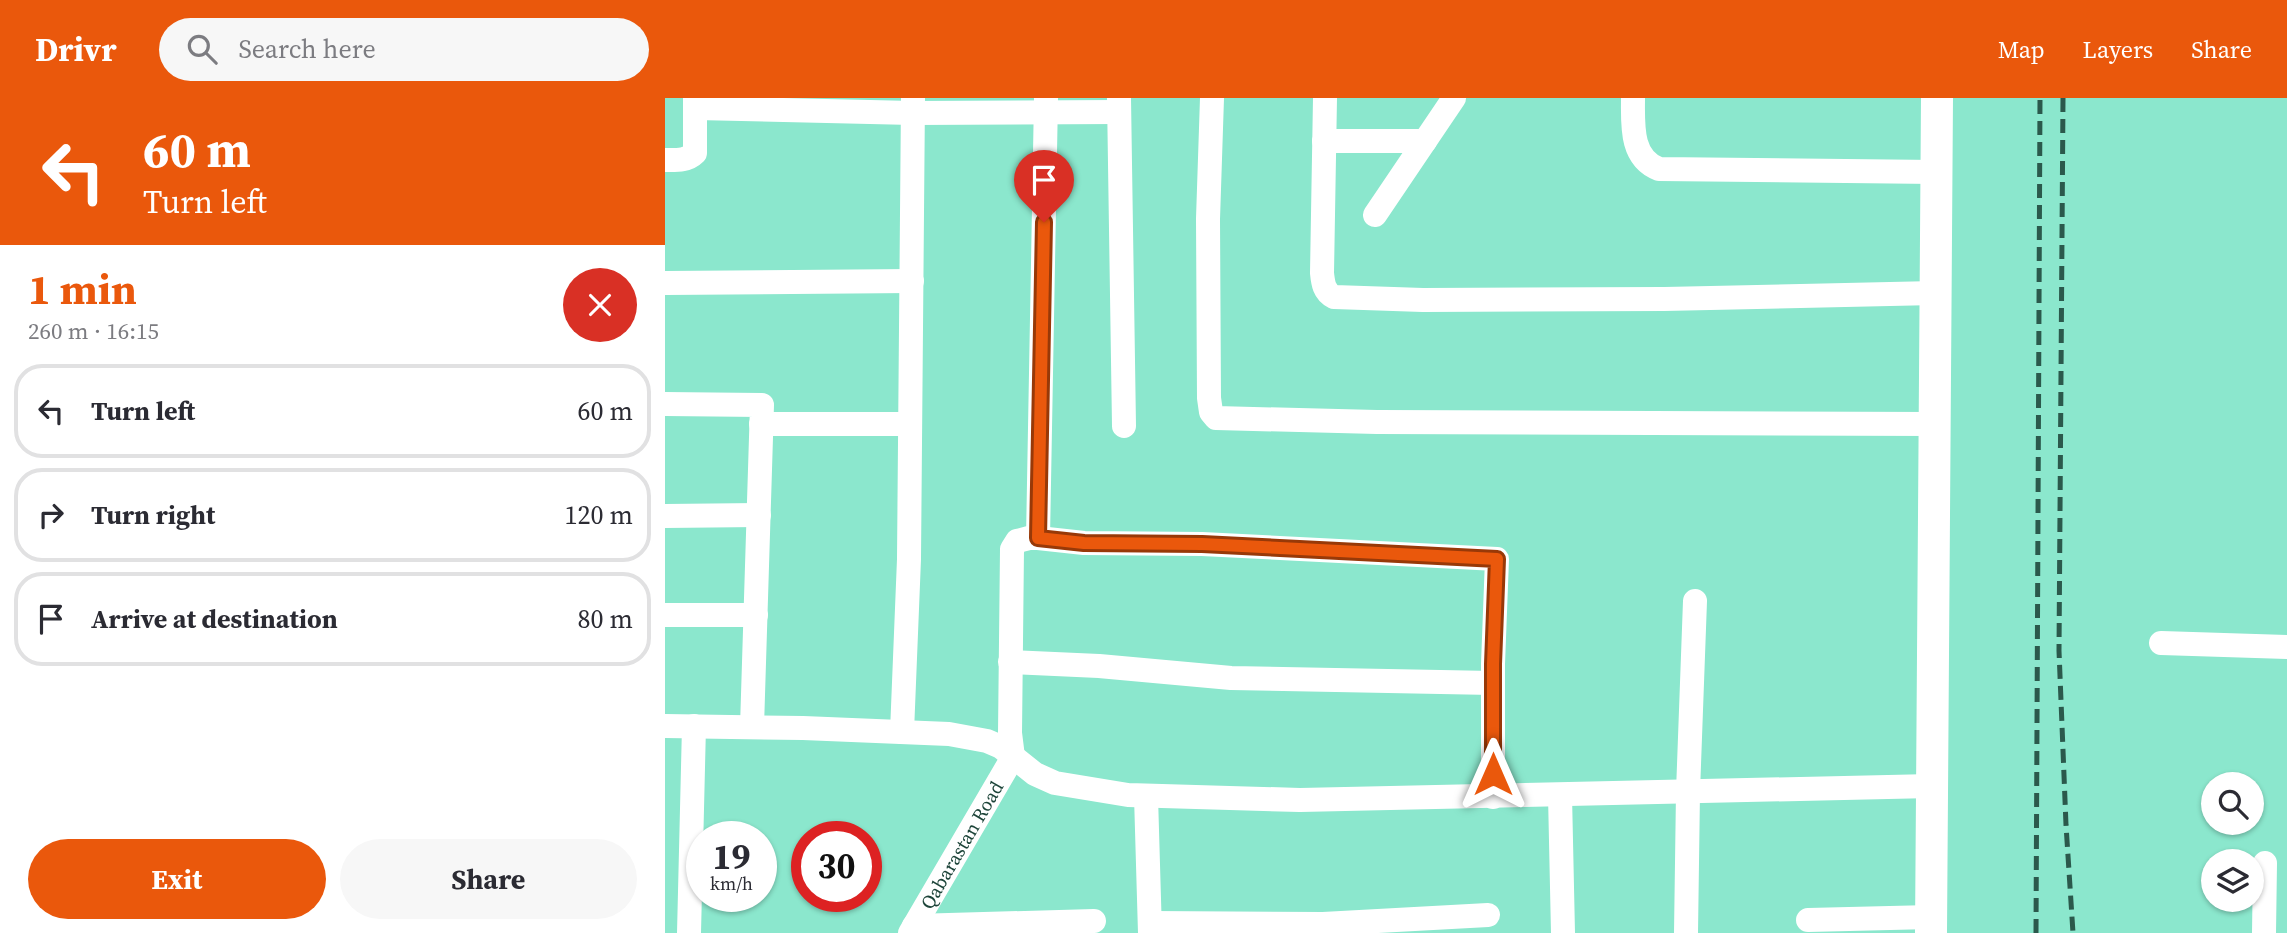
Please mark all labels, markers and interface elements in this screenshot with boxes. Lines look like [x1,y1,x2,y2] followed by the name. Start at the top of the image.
[159,18,649,81] search box
[35,27,117,72] text: Drivr
[183,30,221,68] icon: search
[239,31,376,67] text: Search here
[1998,33,2045,66] text: Map
[2083,33,2153,66] text: Layers
[2191,33,2252,66] text: Share
[143,116,251,183] text: 60 m
[28,126,119,217] icon: left
[1014,150,1074,222] pin
[1025,161,1063,199] icon: arrive
[143,180,267,224] text: Turn left
[28,260,137,318] text: 1 min
[563,268,637,342] button: close
[28,315,159,347] text: 260 m · 16:15
[32,392,70,430] icon: left
[91,393,195,429] text: Turn left
[578,393,633,429] text: 60 m
[32,496,70,534] icon: right
[91,497,215,533] text: Turn right
[565,497,633,533] text: 120 m
[32,600,70,638] icon: arrive
[91,601,338,637] text: Arrive at destination
[578,601,633,637] text: 80 m
[1456,737,1530,811] position arrow
[2201,772,2264,912] map controls
[2201,772,2264,835] button: search
[914,776,1009,914] street label: Qabarastan Road
[791,821,882,912] speed limit sign: 30
[713,833,750,881] text: 19
[28,839,326,919] button: Exit
[340,839,637,919] button: Share
[2201,849,2264,912] button: layers
[710,871,753,896] text: km/h

